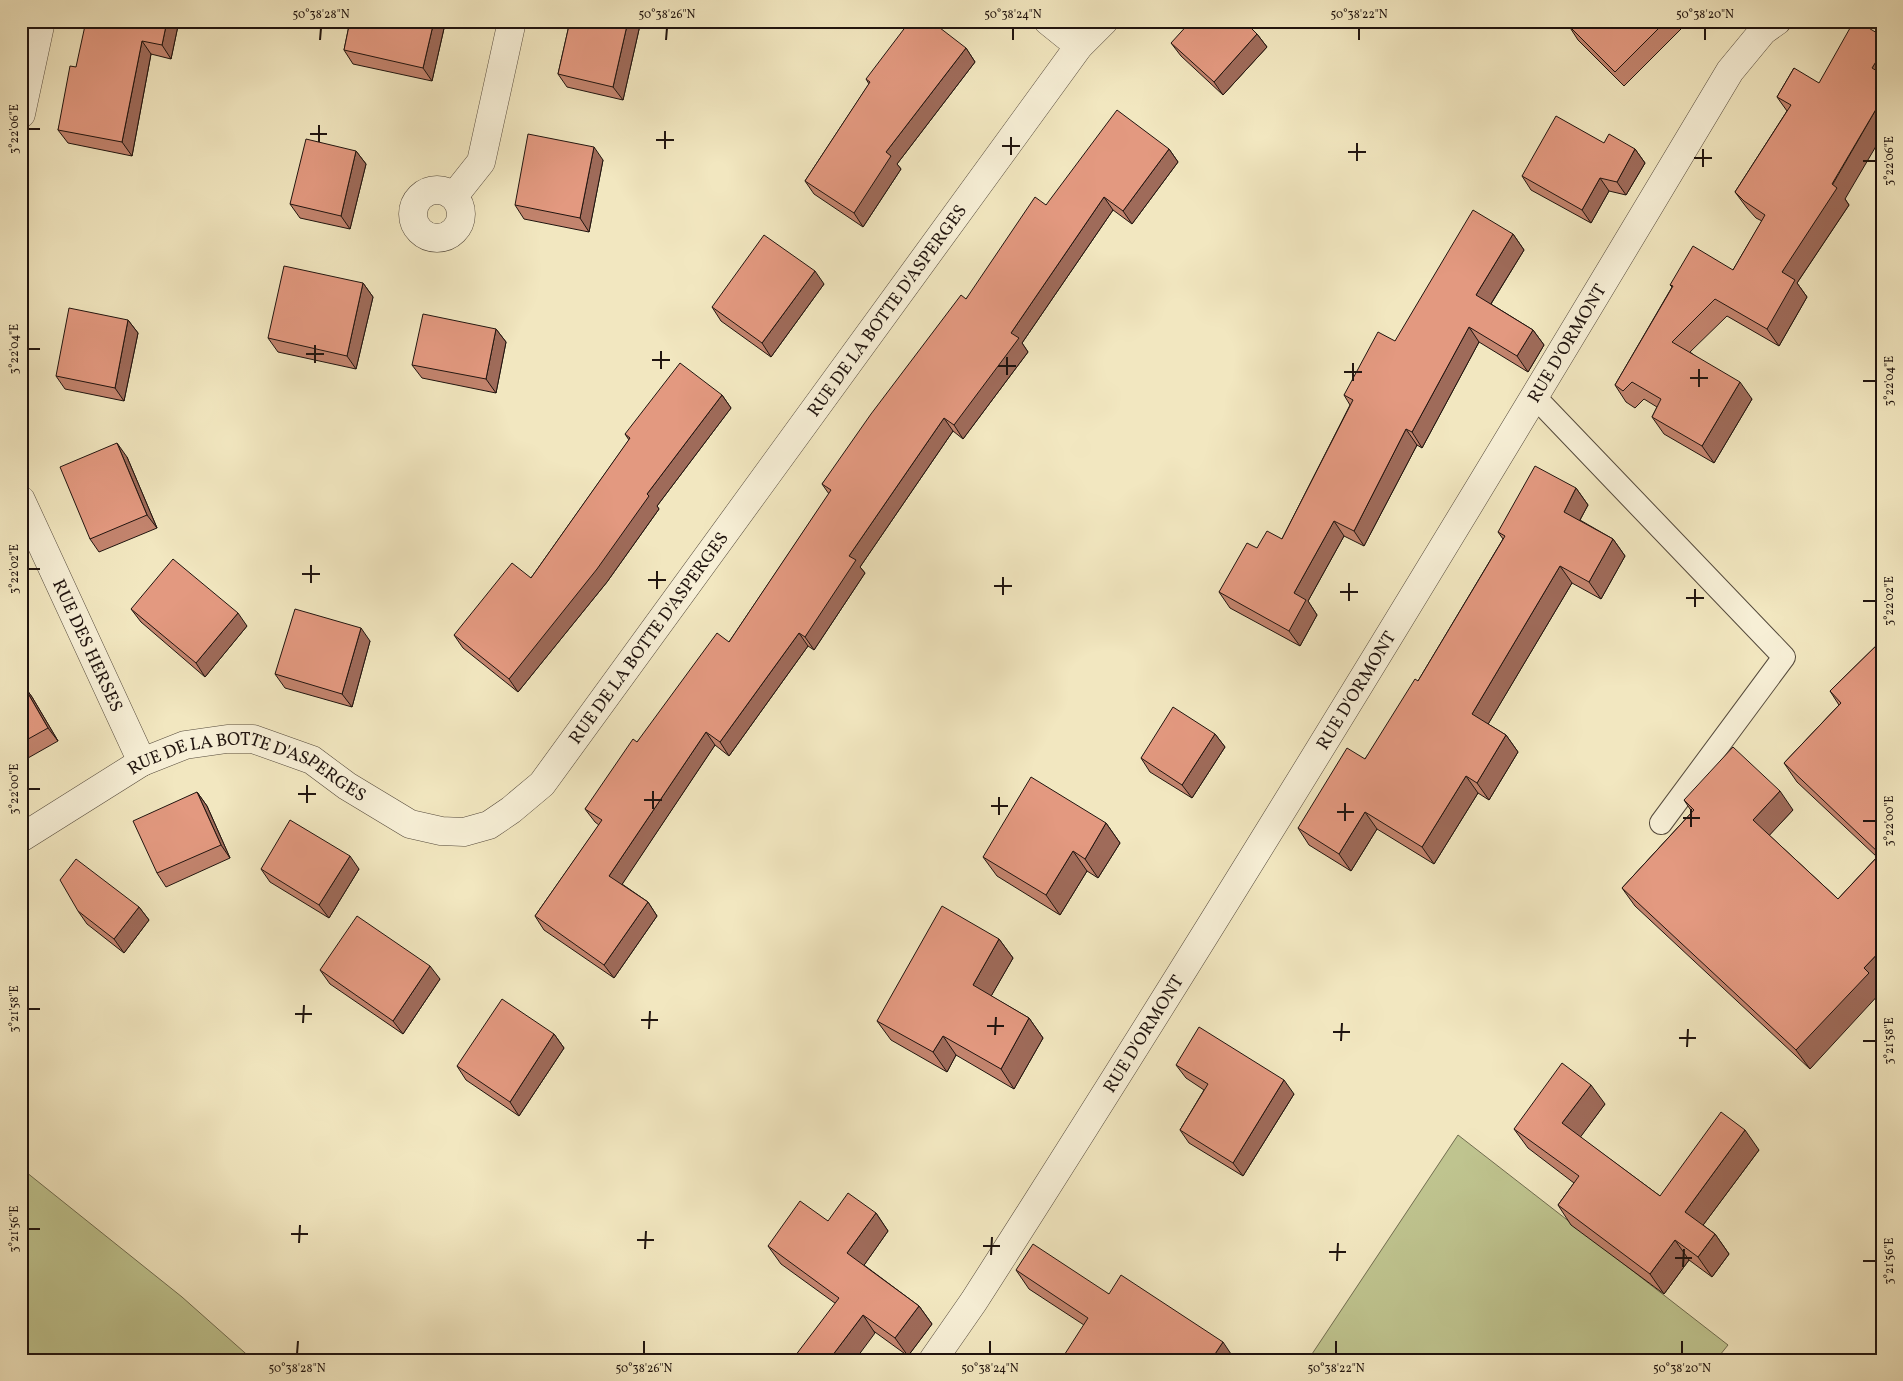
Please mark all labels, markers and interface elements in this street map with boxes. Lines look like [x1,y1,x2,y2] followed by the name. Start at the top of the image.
[292,7,350,23] text: 50°38'28"N
[638,7,696,23] text: 50°38'26"N
[984,7,1042,23] text: 50°38'24"N
[1330,7,1388,23] text: 50°38'22"N
[1676,7,1734,23] text: 50°38'20"N
[7,104,23,154] text: 3°22'06"E
[1882,136,1898,186] text: 3°22'06"E
[802,200,974,422] street label: RUE DE LA BOTTE D'ASPERGES
[1522,280,1613,408] street label: RUE D'ORMONT
[7,324,23,374] text: 3°22'04"E
[1882,356,1898,406] text: 3°22'04"E
[564,527,735,750] street label: RUE DE LA BOTTE D'ASPERGES
[7,544,23,594] text: 3°22'02"E
[45,575,128,716] street label: RUE DES HERSES
[1882,576,1898,626] text: 3°22'02"E
[1311,627,1403,755] street label: RUE D'ORMONT
[123,728,370,809] street label: RUE DE LA BOTTE D'ASPERGES
[7,763,23,815] text: 3°22'00"E
[1882,795,1898,847] text: 3°22'00"E
[1098,971,1191,1098] street label: RUE D'ORMONT
[7,985,23,1033] text: 3°21'58"E
[1882,1017,1898,1065] text: 3°21'58"E
[7,1205,23,1253] text: 3°21'56"E
[1882,1237,1898,1285] text: 3°21'56"E
[268,1361,326,1377] text: 50°38'28"N
[615,1361,673,1377] text: 50°38'26"N
[961,1361,1019,1377] text: 50°38'24"N
[1307,1361,1365,1377] text: 50°38'22"N
[1653,1361,1711,1377] text: 50°38'20"N

